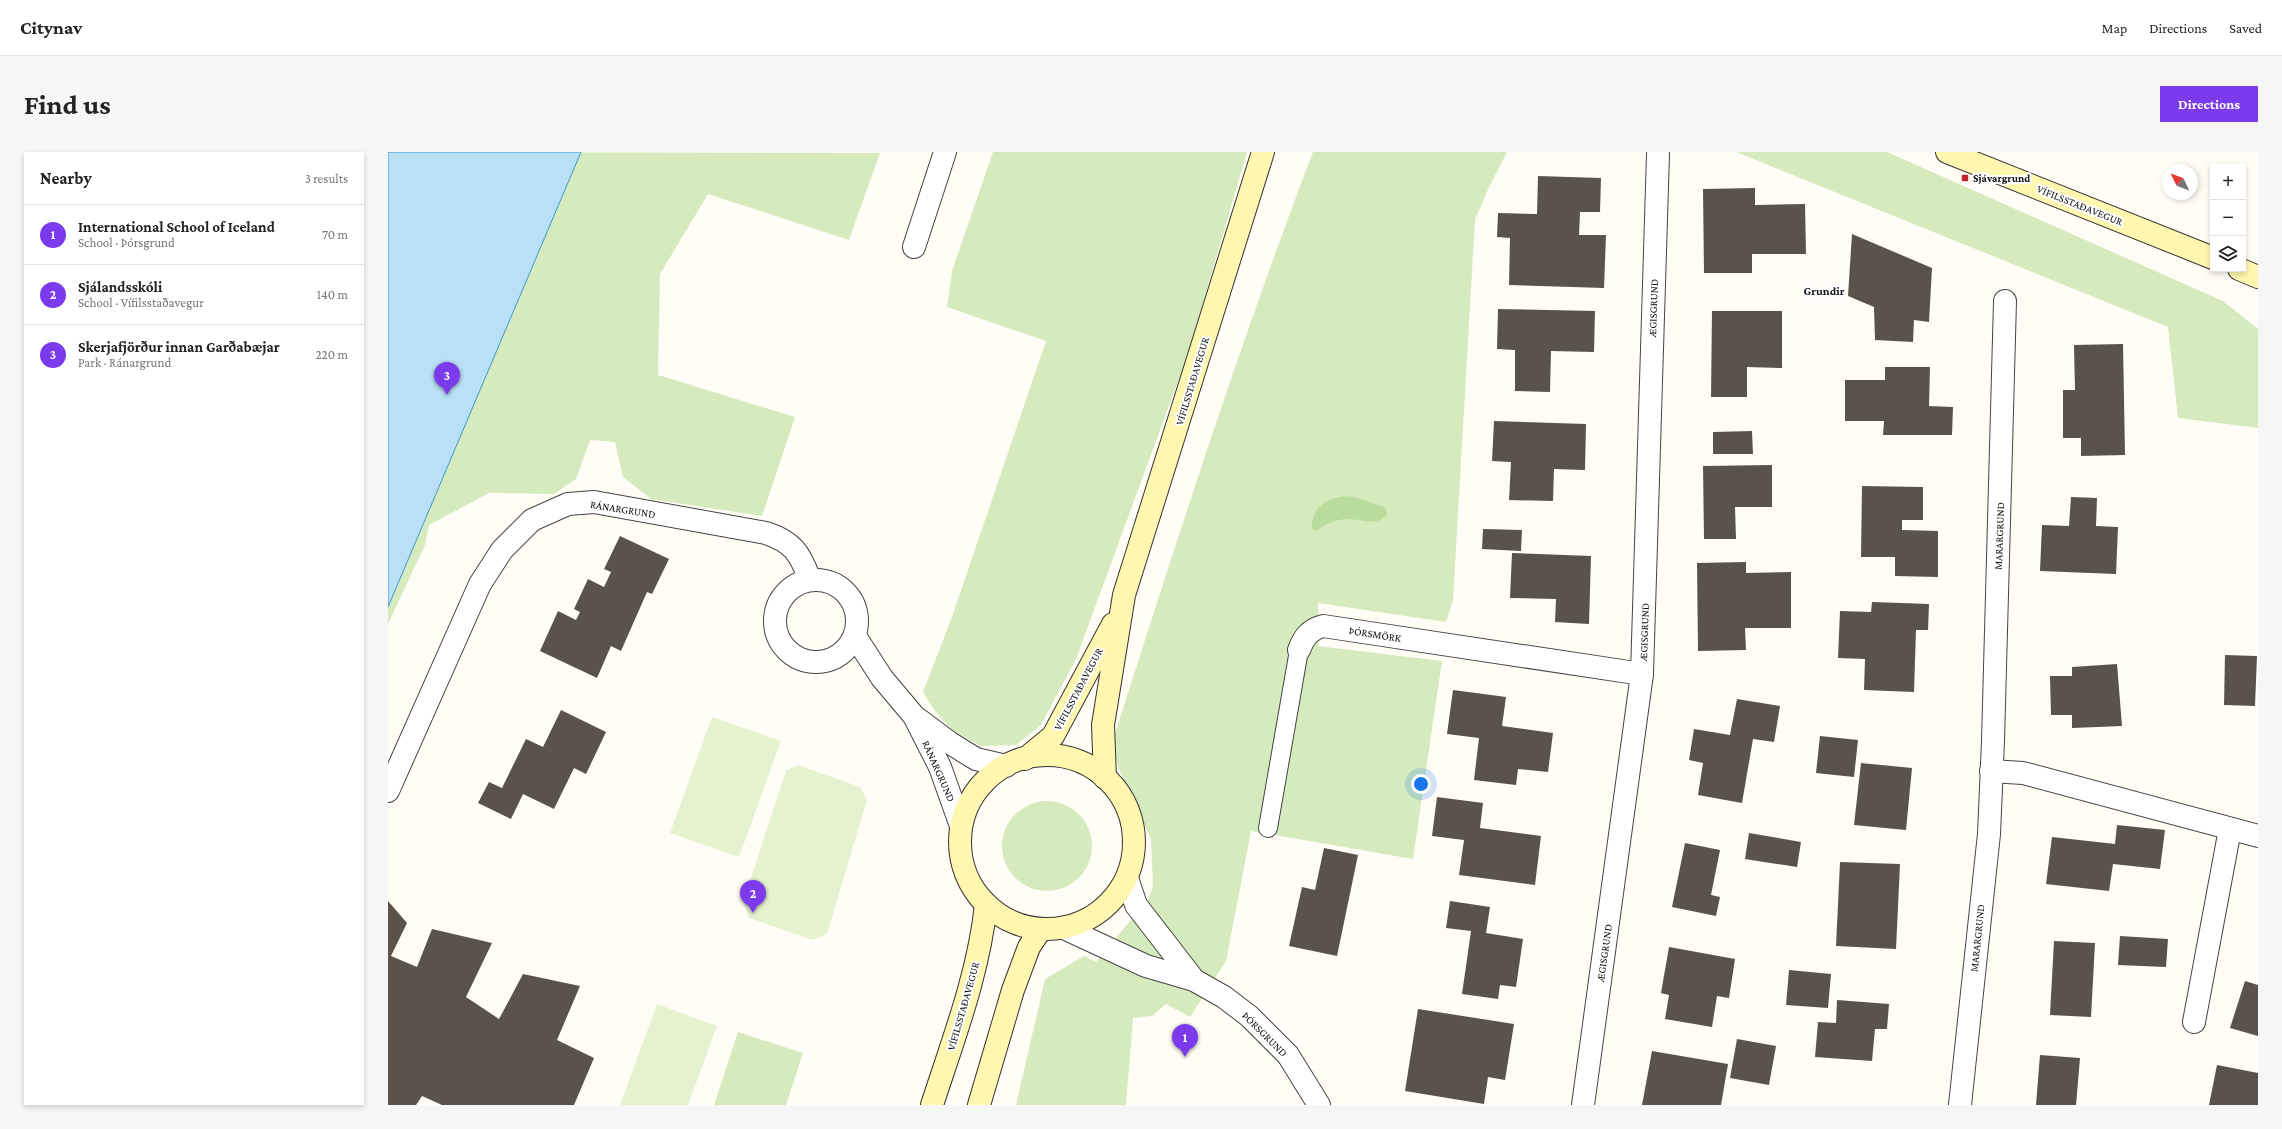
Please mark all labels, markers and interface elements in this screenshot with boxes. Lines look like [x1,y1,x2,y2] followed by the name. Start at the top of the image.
[20,17,82,38] text: Citynav
[2102,20,2127,36] text: Map
[2149,20,2207,36] text: Directions
[2229,20,2262,36] text: Saved
[2160,86,2258,122] button: Directions
[24,89,111,120] text: Find us
[2162,164,2198,200] north arrow
[2210,164,2246,272] map controls
[2210,164,2246,200] button: +
[40,169,92,188] text: Nearby
[305,171,348,186] text: 3 results
[1973,172,2030,185] place label: Sjávargrund
[1960,173,1970,183] marker: Sjávargrund
[2035,182,2126,228] street label: VÍFILSSTAÐAVEGUR
[2210,200,2246,236] button: −
[78,219,275,235] text: International School of Iceland
[51,227,55,242] text: 1
[322,227,348,242] text: 70 m
[78,235,175,250] text: School · Þórsgrund
[2210,236,2246,272] button: layers
[78,279,162,295] text: Sjálandsskóli
[1646,279,1660,338] street label: ÆGISGRUND
[1803,284,1845,298] district label: Grundir
[50,287,56,302] text: 2
[317,287,348,302] text: 140 m
[78,295,204,310] text: School · Vífilsstaðavegur
[1173,335,1211,427] street label: VÍFILSSTAÐAVEGUR
[78,339,280,355] text: Skerjafjörður innan Garðabæjar
[50,347,56,362] text: 3
[315,347,348,362] text: 220 m
[78,355,171,370] text: Park · Ránargrund
[434,362,460,395] pin: 3
[589,498,657,520] street label: RÁNARGRUND
[1992,502,2006,570] street label: MARARGRUND
[1637,603,1651,662] street label: ÆGISGRUND
[1348,624,1403,644] street label: ÞÓRSMÖRK
[1051,645,1105,732] street label: VÍFILSSTAÐAVEGUR
[920,738,958,804] street label: RÁNARGRUND
[1411,774,1431,794] your location
[740,880,766,913] pin: 2
[1967,904,1987,972] street label: MARARGRUND
[1594,923,1614,984] street label: ÆGISGRUND
[945,959,982,1052] street label: VÍFILSSTAÐAVEGUR
[1240,1009,1290,1059] street label: ÞÓRSGRUND
[1172,1024,1198,1057] pin: 1

